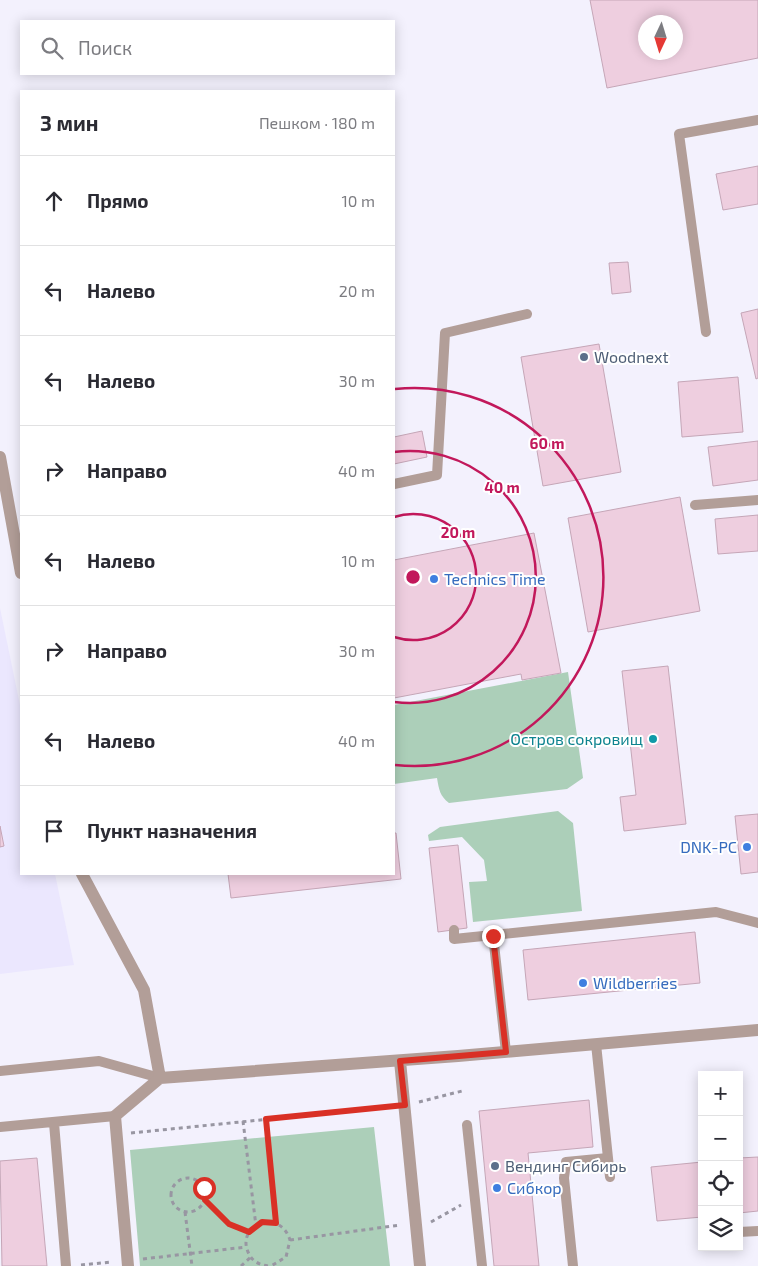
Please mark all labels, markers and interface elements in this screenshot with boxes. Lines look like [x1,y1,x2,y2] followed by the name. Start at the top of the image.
[638,15,683,60] north arrow
[20,20,395,75] search box
[38,34,66,62] icon: search
[78,36,132,59] text: Поиск
[40,110,98,135] text: 3 мин
[259,113,375,132] text: Пешком · 180 m
[40,187,68,215] icon: ahead
[87,189,149,212] text: Прямо
[341,191,375,210] text: 10 m
[40,277,68,305] icon: left
[87,279,155,302] text: Налево
[339,281,375,300] text: 20 m
[594,347,669,366] place label: Woodnext
[578,351,590,363] marker: Woodnext
[40,367,68,395] icon: left
[87,369,155,392] text: Налево
[339,371,375,390] text: 30 m
[530,434,564,452] text: 60 m
[40,457,68,485] icon: right
[87,459,167,482] text: Направо
[338,461,375,480] text: 40 m
[484,478,520,496] text: 40 m
[441,523,475,541] text: 20 m
[40,547,68,575] icon: left
[87,549,155,572] text: Налево
[341,551,375,570] text: 10 m
[404,568,422,586] centre of rings
[444,569,546,588] place label: Technics Time
[428,573,440,585] marker: Technics Time
[40,637,68,665] icon: right
[87,639,167,662] text: Направо
[339,641,375,660] text: 30 m
[40,727,68,755] icon: left
[87,729,155,752] text: Налево
[510,729,643,748] place label: Остров сокровищ
[338,731,375,750] text: 40 m
[647,733,659,745] marker: Остров сокровищ
[40,817,68,845] icon: arrive
[87,819,257,842] text: Пункт назначения
[680,837,737,856] place label: DNK-PC
[741,841,753,853] marker: DNK-PC
[482,925,505,948] route end
[593,973,677,992] place label: Wildberries
[577,977,589,989] marker: Wildberries
[698,1071,743,1251] map controls
[698,1071,743,1116] button: +
[698,1116,743,1161] button: −
[505,1156,627,1175] place label: Вендинг Сибирь
[489,1160,501,1172] marker: Вендинг Сибирь
[698,1161,743,1206] button: locate
[193,1177,216,1200] route start
[507,1178,562,1197] place label: Сибкор
[491,1182,503,1194] marker: Сибкор
[698,1206,743,1251] button: layers

